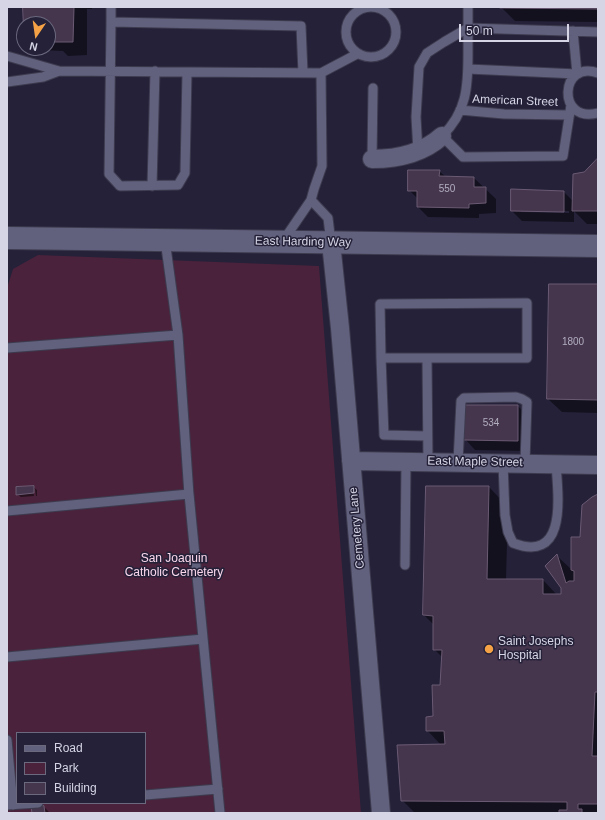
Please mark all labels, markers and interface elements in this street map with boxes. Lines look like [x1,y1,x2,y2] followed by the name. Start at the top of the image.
[16,16,56,56] north arrow
[461,16,571,42] scale bar
[466,24,493,38] text: 50 m
[28,40,39,53] text: N
[472,92,558,110] street label: American Street
[439,183,455,195] house number: 550
[255,234,351,250] street label: East Harding Way
[562,336,584,348] house number: 1800
[483,417,499,429] house number: 534
[427,454,523,470] street label: East Maple Street
[346,487,368,569] street label: Cemetery Lane
[125,552,223,580] park label: San Joaquin Catholic Cemetery
[498,635,573,663] place label: Saint Josephs Hospital
[483,643,495,655] marker: Saint Josephs Hospital
[16,732,146,804] legend
[54,741,83,755] text: Road
[54,761,79,775] text: Park
[54,781,97,795] text: Building

